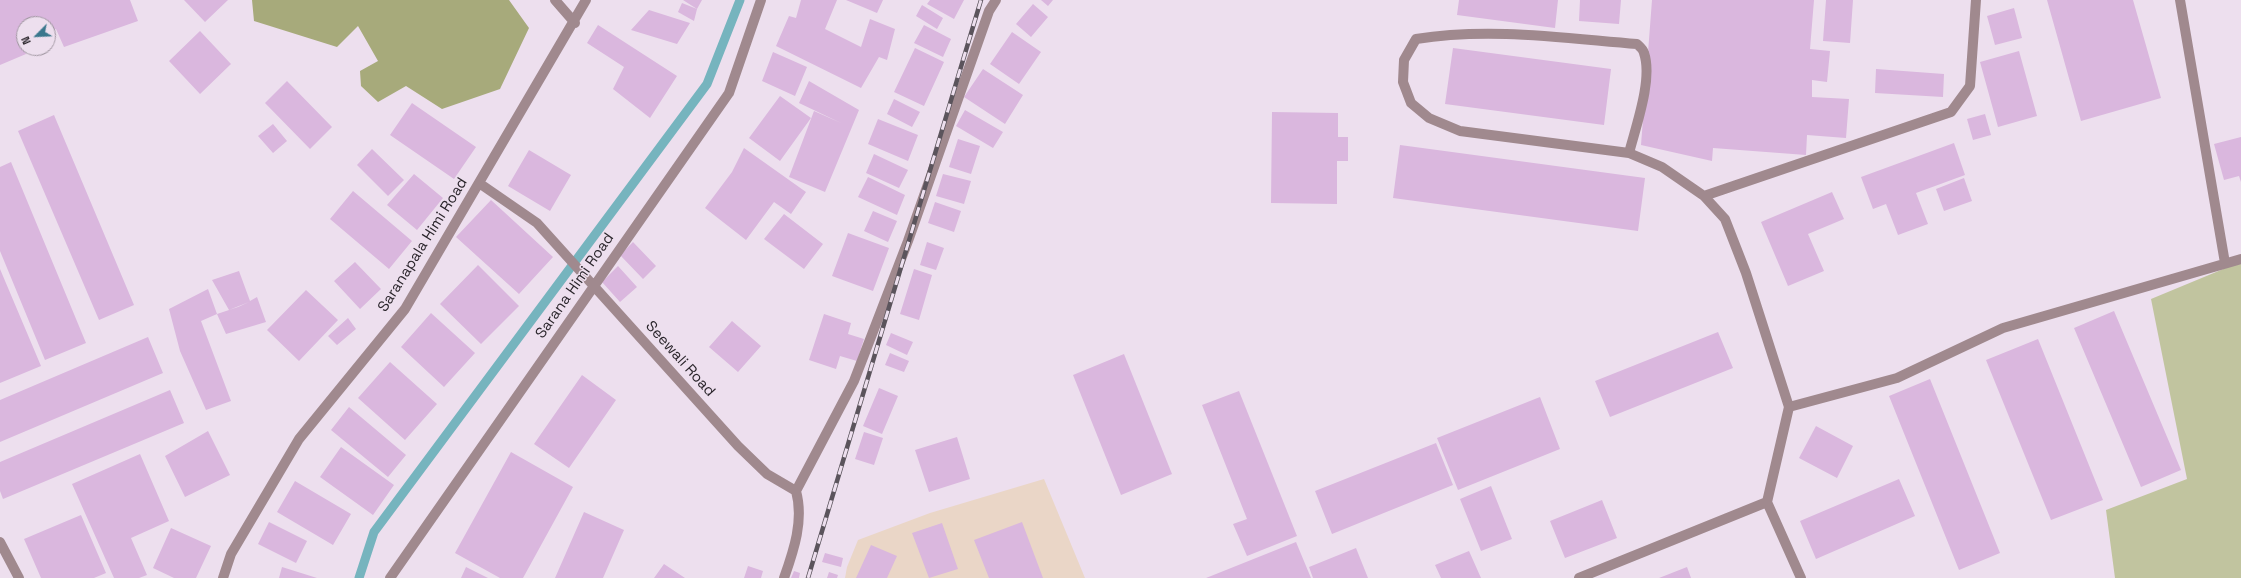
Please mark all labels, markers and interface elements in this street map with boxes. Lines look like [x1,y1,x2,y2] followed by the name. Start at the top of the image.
[16,16,56,56] north arrow
[18,34,34,47] text: N
[374,175,472,315] street label: Saranapala Himi Road
[532,230,618,342] street label: Sarana Himi Road
[641,318,719,400] street label: Seewali Road

